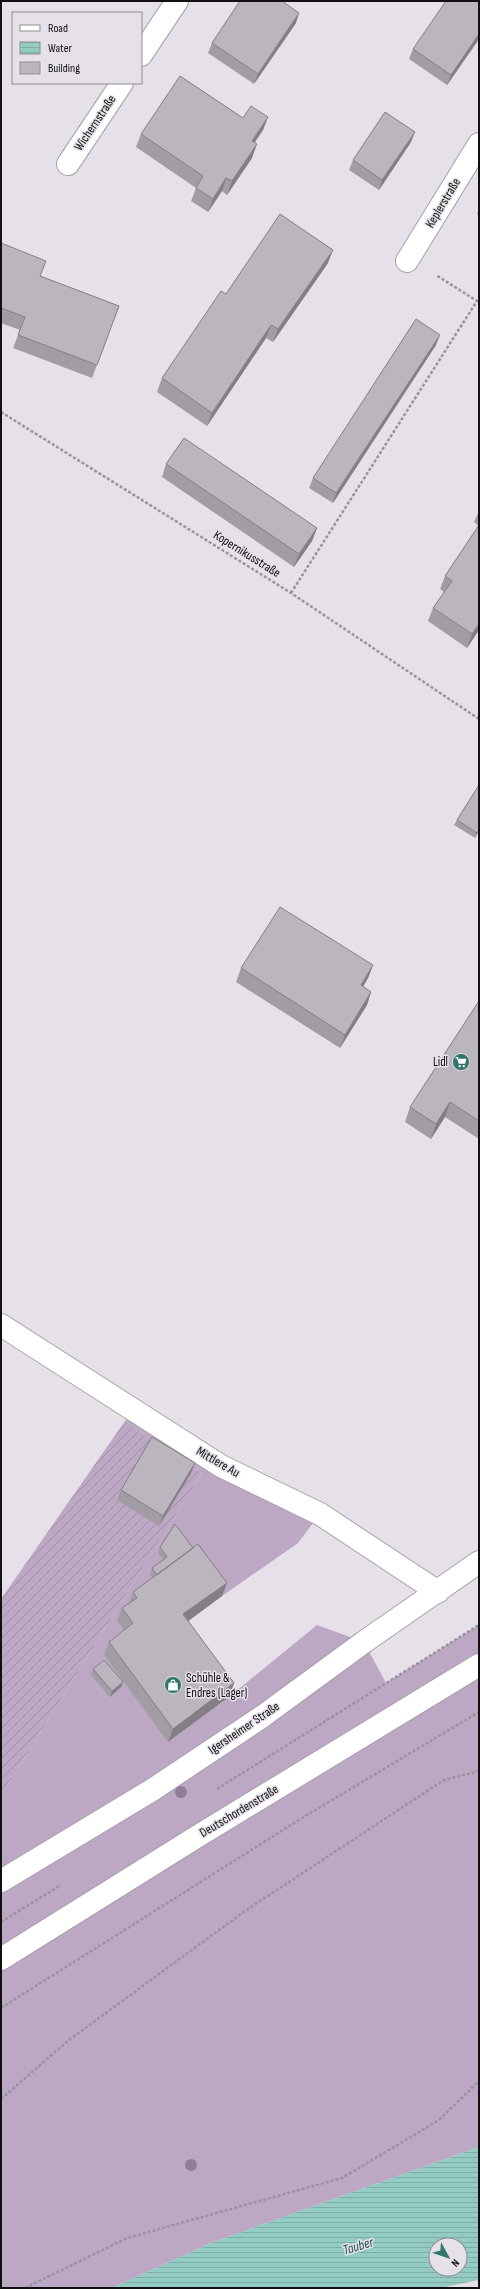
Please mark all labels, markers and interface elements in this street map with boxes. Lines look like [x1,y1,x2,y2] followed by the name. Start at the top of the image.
[12,12,142,84] legend
[48,21,68,36] text: Road
[48,41,72,56] text: Water
[48,61,80,76] text: Building
[70,92,120,154] street label: Wichernstraße
[422,175,464,231] street label: Keplerstraße
[210,527,284,581] street label: Kopernikusstraße
[451,1052,471,1072] supermarket icon: Lidl
[433,1054,448,1070] place label: Lidl
[193,1443,243,1481] street label: Mittlere Au
[186,1670,248,1701] place label: Schühle & Endres (Lager)
[163,1675,183,1695] shop icon: Schühle & Endres (Lager)
[205,1698,283,1758] street label: Igersheimer Straße
[197,1781,281,1841] street label: Deutschordenstraße
[341,2233,376,2259] water label: Tauber
[428,2237,468,2277] north arrow
[448,2257,462,2270] text: N

